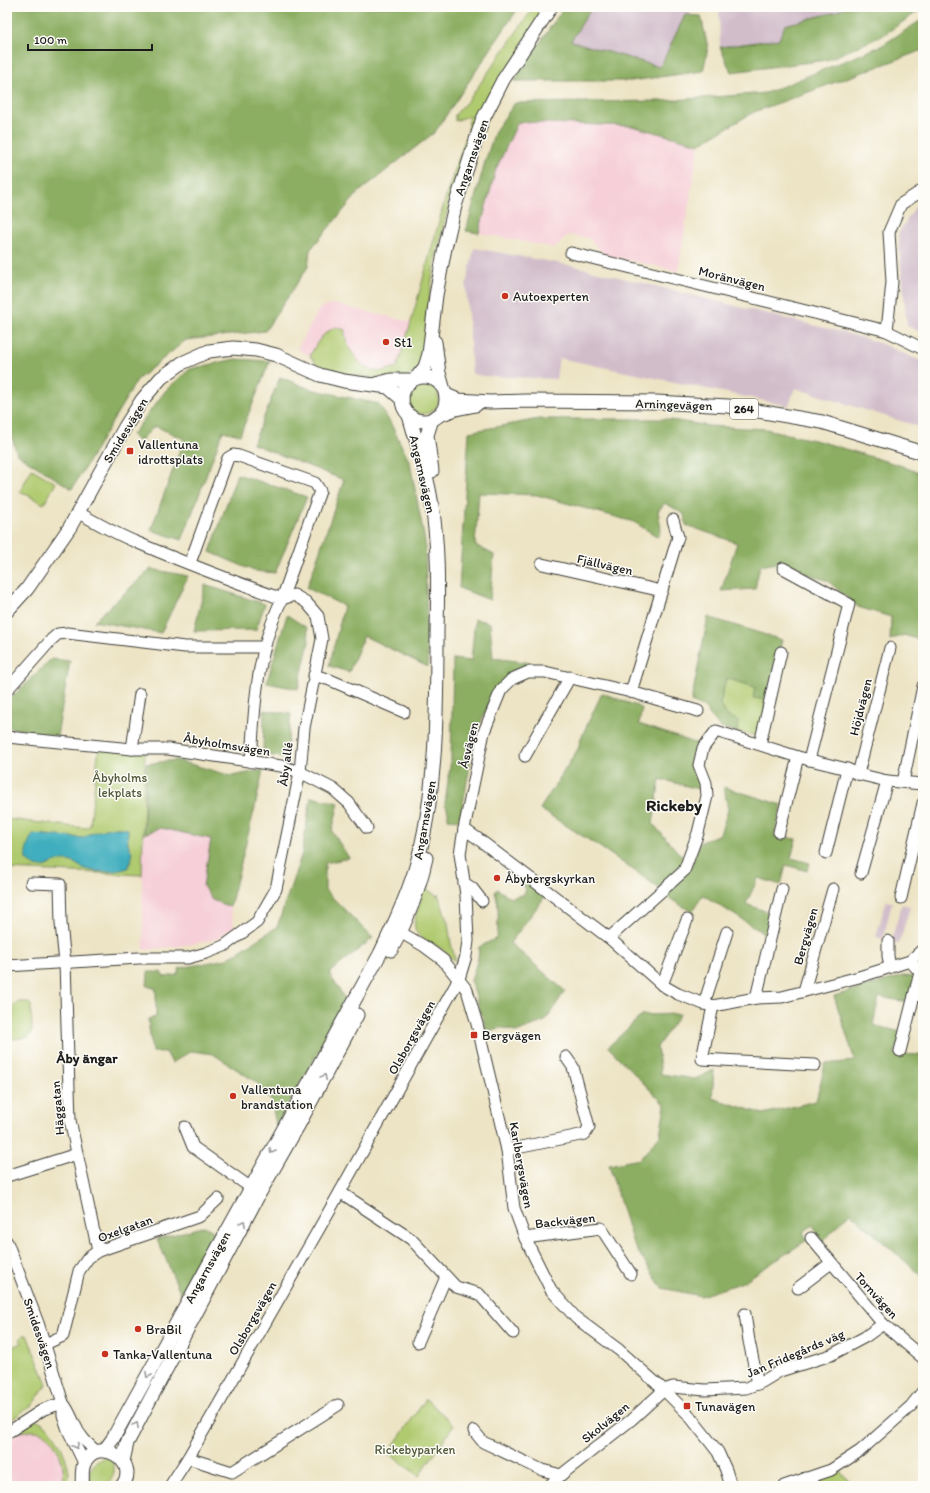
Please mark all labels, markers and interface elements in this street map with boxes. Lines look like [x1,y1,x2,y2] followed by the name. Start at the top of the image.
[28,26,152,52] scale bar
[34,33,67,47] text: 100 m
[451,117,492,197] street label: Angarnsvägen
[697,263,767,294] street label: Moränvägen
[513,289,590,304] place label: Autoexperten
[500,291,510,301] marker: Autoexperten
[394,335,412,350] place label: St1
[381,337,391,347] marker: St1
[100,394,151,466] street label: Smidesvägen
[635,396,713,413] street label: Arningevägen
[730,399,758,419] road number: 264
[406,433,439,515] street label: Angarnsvägen
[138,437,203,467] place label: Vallentuna idrottsplats
[125,446,135,456] marker: Vallentuna idrottsplats
[575,551,635,578] street label: Fjällvägen
[846,677,875,737] street label: Höjdvägen
[456,720,482,770] street label: Åsvägen
[182,730,272,759] street label: Åbyholmsvägen
[275,741,296,787] street label: Åby allé
[93,770,148,800] park label: Åbyholms lekplats
[410,779,439,861] street label: Angarnsvägen
[646,795,703,816] district label: Rickeby
[505,871,595,886] place label: Åbybergskyrkan
[492,873,502,883] marker: Åbybergskyrkan
[790,906,821,967] street label: Bergvägen
[385,997,438,1077] street label: Olsborgsvägen
[482,1028,541,1043] place label: Bergvägen
[469,1030,479,1040] marker: Bergvägen
[56,1050,118,1067] district label: Åby ängar
[319,1074,327,1082] one-way arrow
[48,1080,67,1136] street label: Häggatan
[241,1082,313,1112] place label: Vallentuna brandstation
[228,1091,238,1101] marker: Vallentuna brandstation
[507,1121,537,1210] street label: Karlbergsvägen
[269,1147,276,1154] one-way arrow
[534,1210,596,1231] street label: Backvägen
[96,1212,155,1245] street label: Oxelgatan
[239,1220,246,1228] one-way arrow
[182,1229,233,1306] street label: Angarnsvägen
[852,1269,901,1322] street label: Tornvägen
[225,1278,280,1358] street label: Olsborgsvägen
[20,1296,59,1371] street label: Smidesvägen
[146,1322,182,1337] place label: BraBil
[133,1324,143,1334] marker: BraBil
[744,1326,847,1381] street label: Jan Fridegårds väg
[113,1347,213,1362] place label: Tanka-Vallentuna
[100,1349,110,1359] marker: Tanka-Vallentuna
[145,1371,153,1378] one-way arrow
[579,1399,632,1446] street label: Skolvägen
[695,1399,756,1414] place label: Tunavägen
[682,1401,692,1411] marker: Tunavägen
[131,1421,139,1429] one-way arrow
[72,1442,79,1450] one-way arrow
[374,1442,456,1457] park label: Rickebyparken

